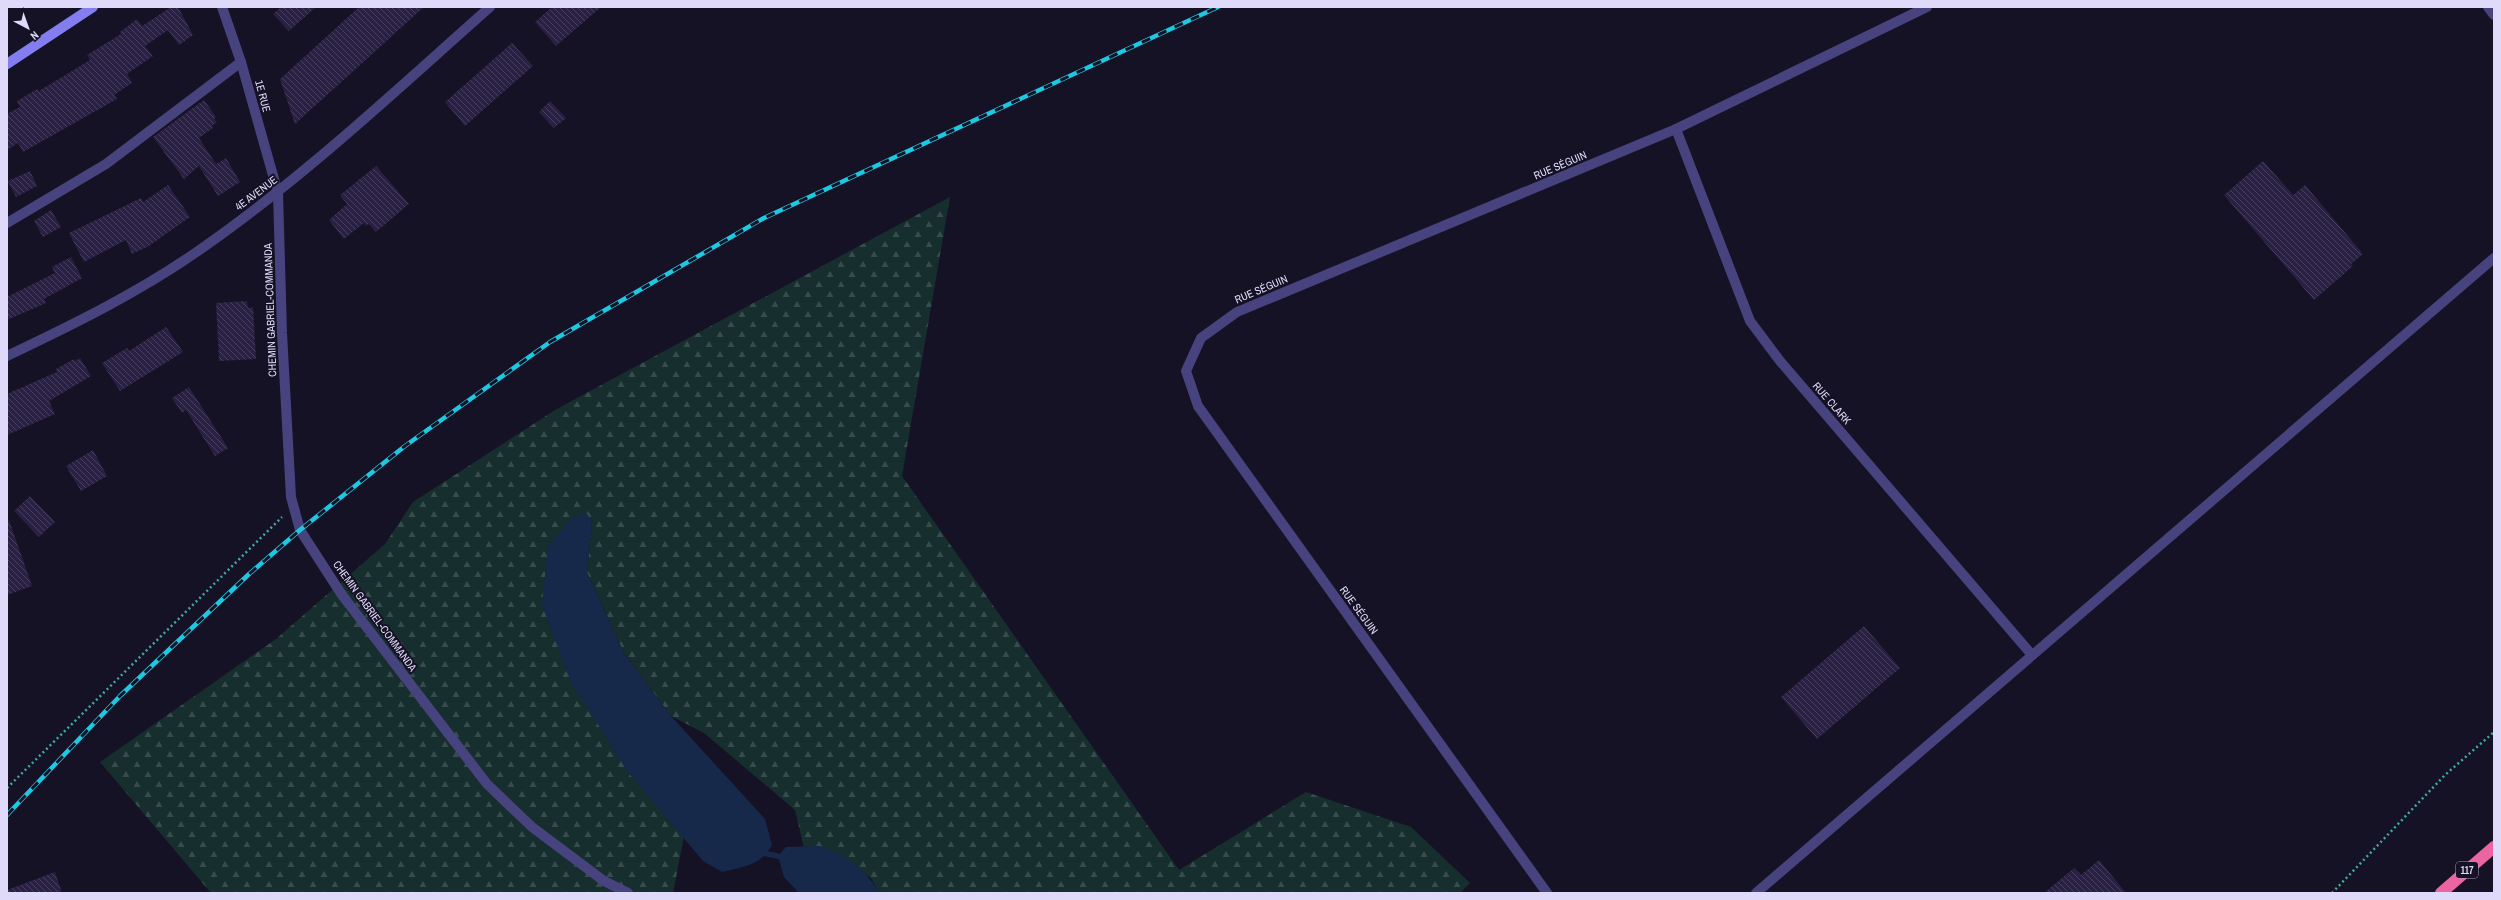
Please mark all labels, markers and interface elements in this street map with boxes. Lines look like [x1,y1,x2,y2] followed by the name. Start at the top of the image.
[8,8,48,48] north arrow
[28,28,42,43] text: N
[252,78,274,114] street label: 1E RUE
[1531,148,1589,182] street label: RUE SÉGUIN
[232,173,280,213] street label: 4E AVENUE
[261,242,279,377] street label: CHEMIN GABRIEL-COMMANDA
[1232,272,1290,306] street label: RUE SÉGUIN
[1810,379,1854,427] street label: RUE CLARK
[330,558,421,675] street label: CHEMIN GABRIEL-COMMANDA
[1337,583,1381,637] street label: RUE SÉGUIN
[2456,862,2478,878] road number: 117

